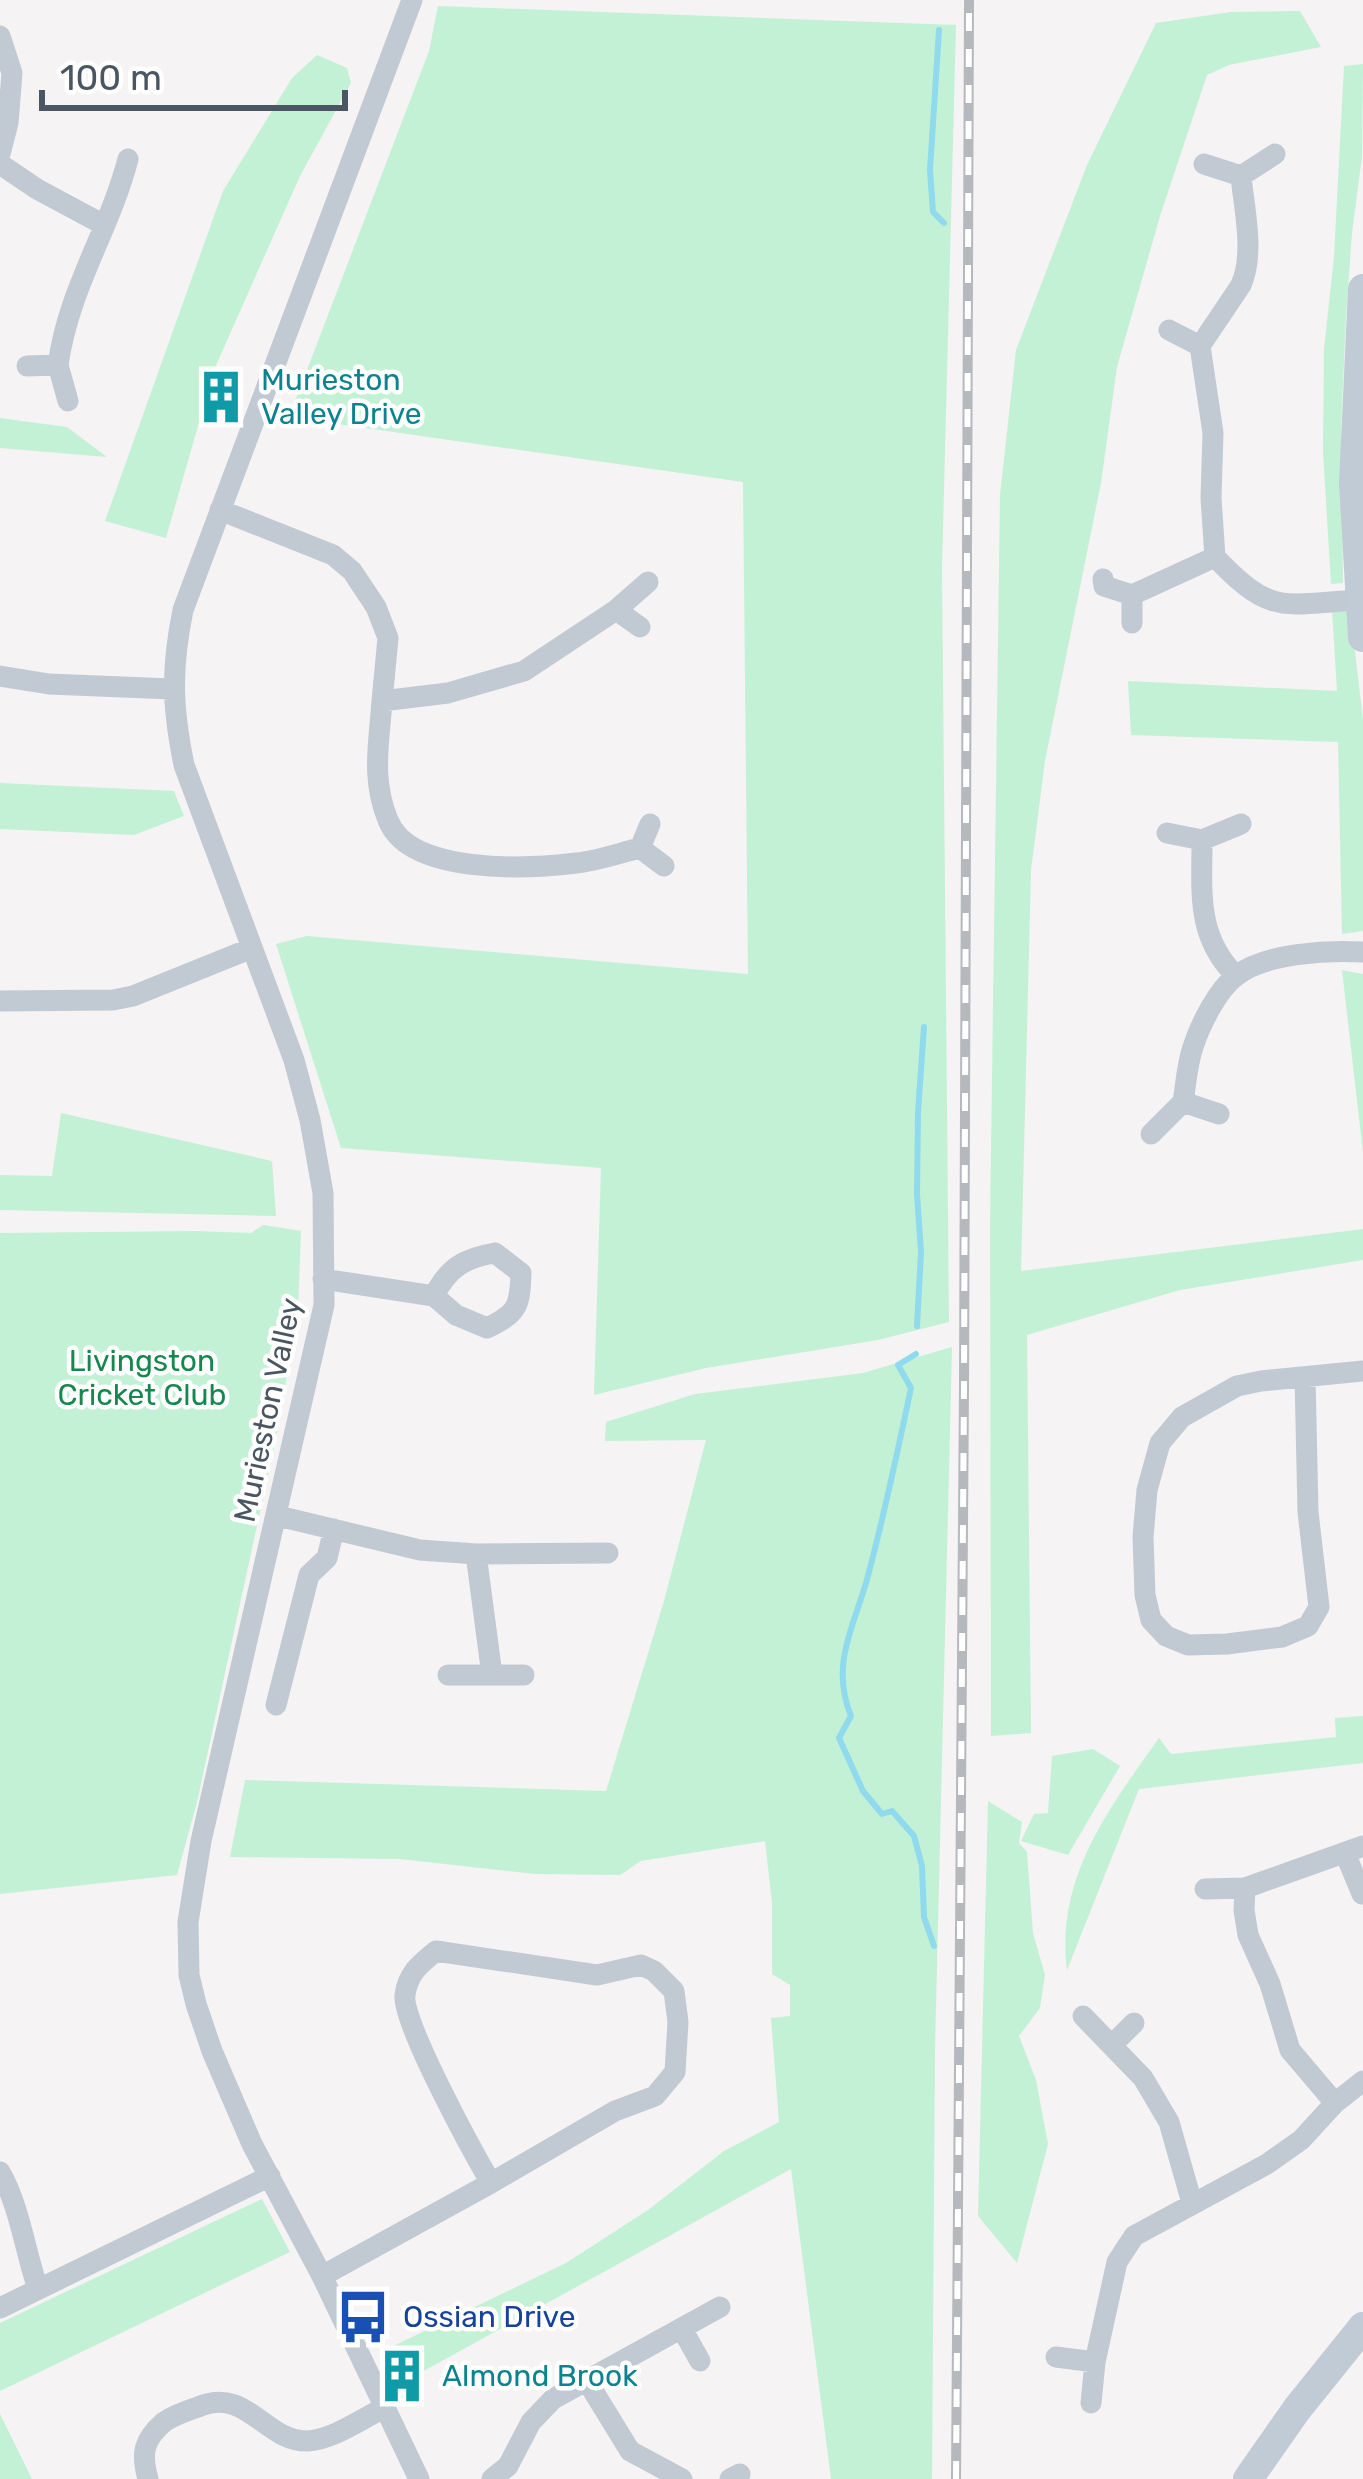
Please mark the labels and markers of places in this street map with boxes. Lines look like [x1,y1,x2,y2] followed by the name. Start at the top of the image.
[261,362,422,432] place label: Murieston Valley Drive
[192,368,250,426] building icon: Murieston Valley Drive
[334,2288,392,2346] bus stop icon: Ossian Drive
[403,2299,575,2335] place label: Ossian Drive
[373,2347,431,2405] building icon: Almond Brook
[442,2358,638,2394] place label: Almond Brook

